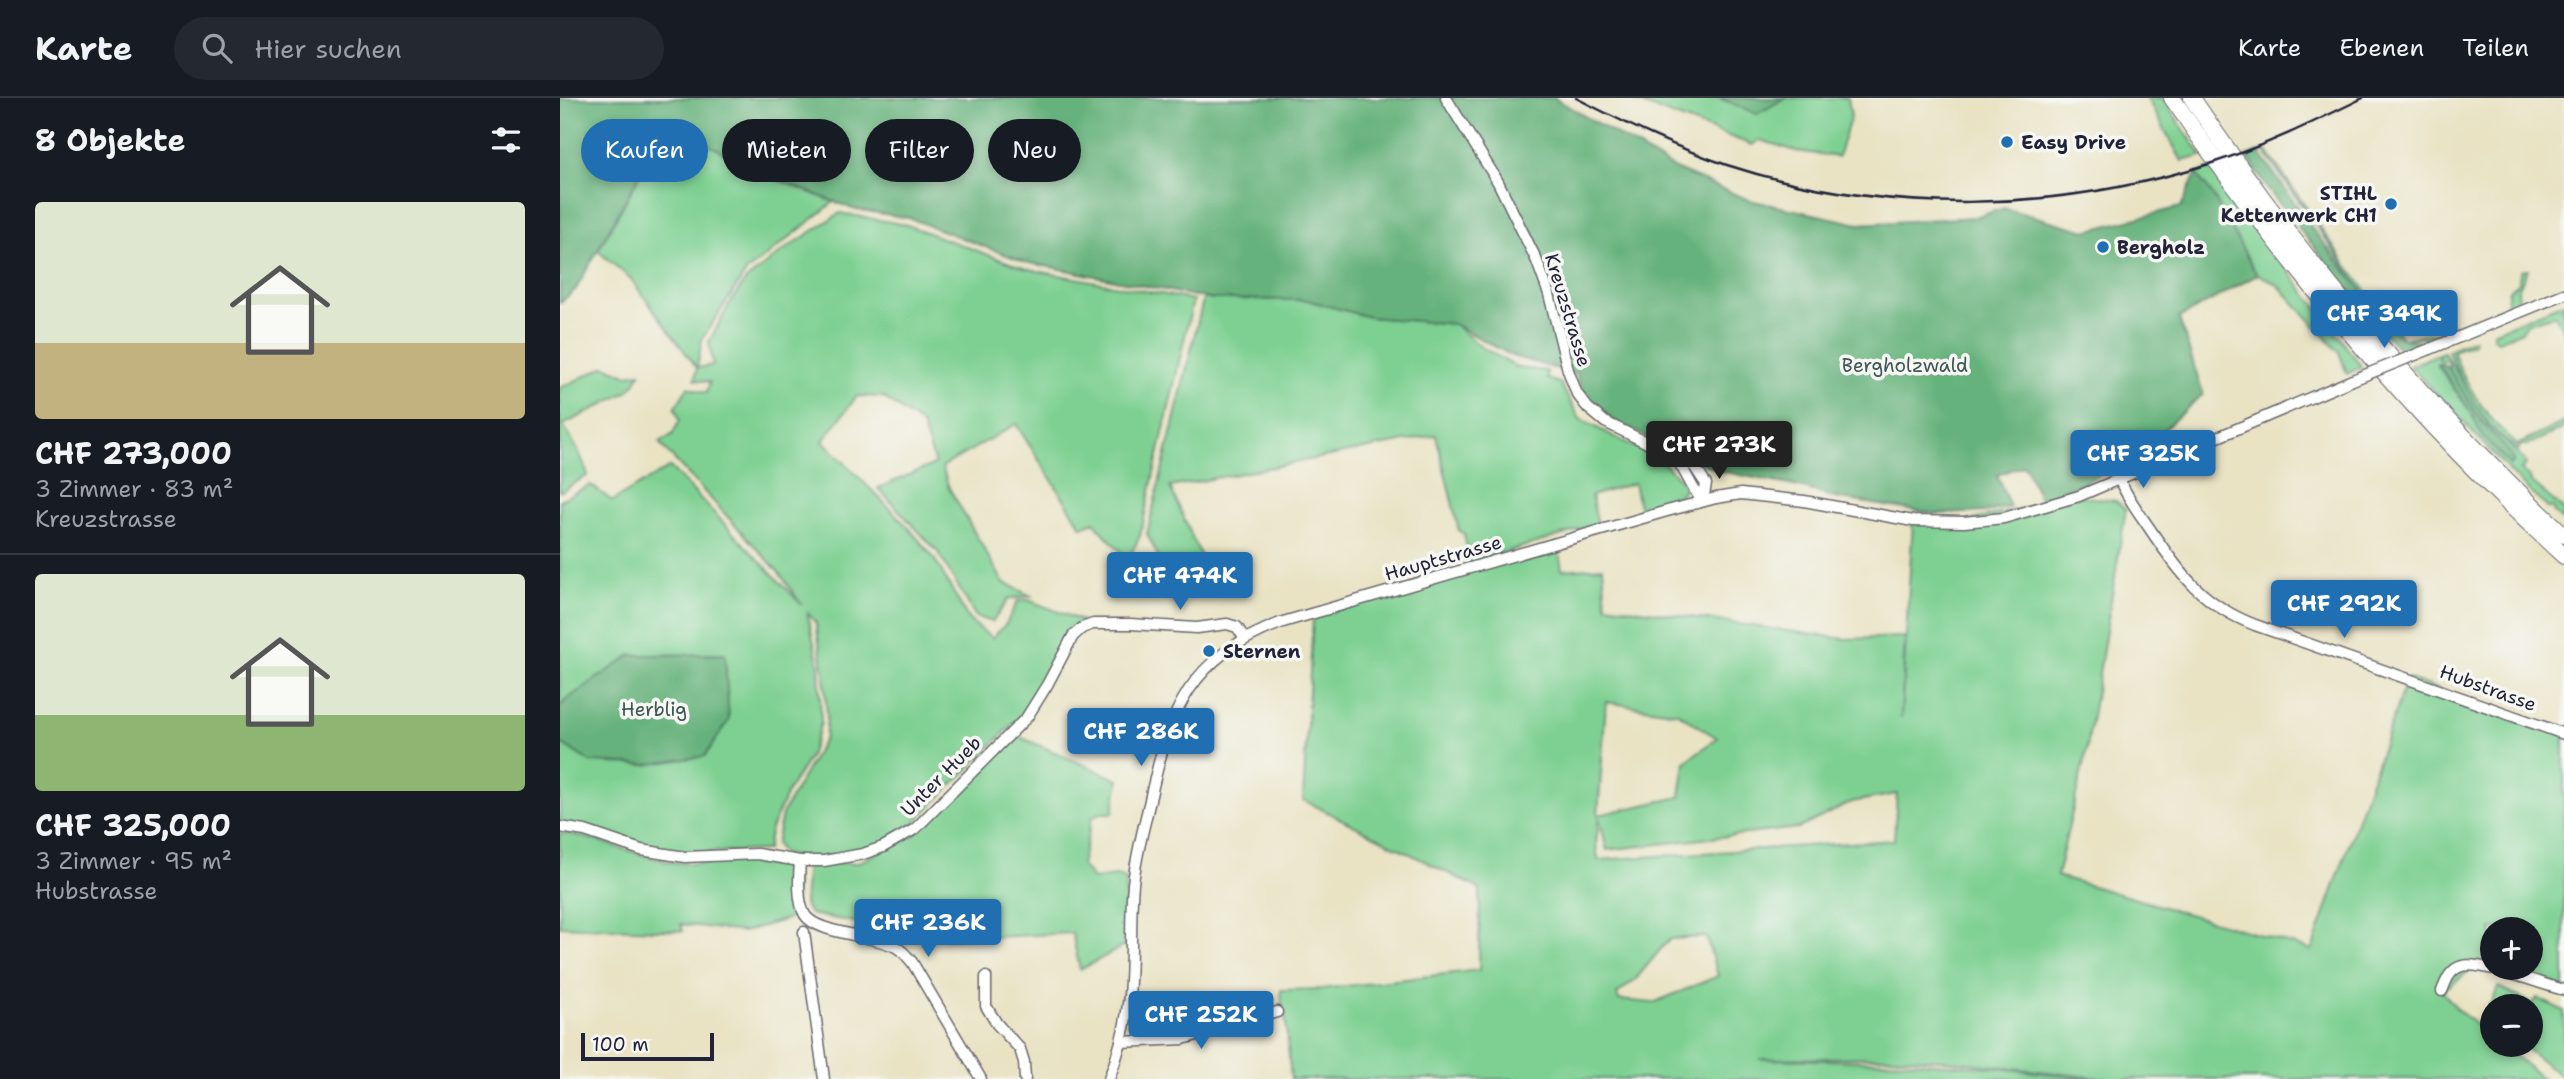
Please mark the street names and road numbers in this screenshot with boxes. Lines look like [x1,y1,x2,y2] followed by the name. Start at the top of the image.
[1539,250,1597,370] street label: Kreuzstrasse
[1382,529,1504,587] street label: Hauptstrasse
[2436,659,2540,717] street label: Hubstrasse
[895,730,987,822] street label: Unter Hueb

